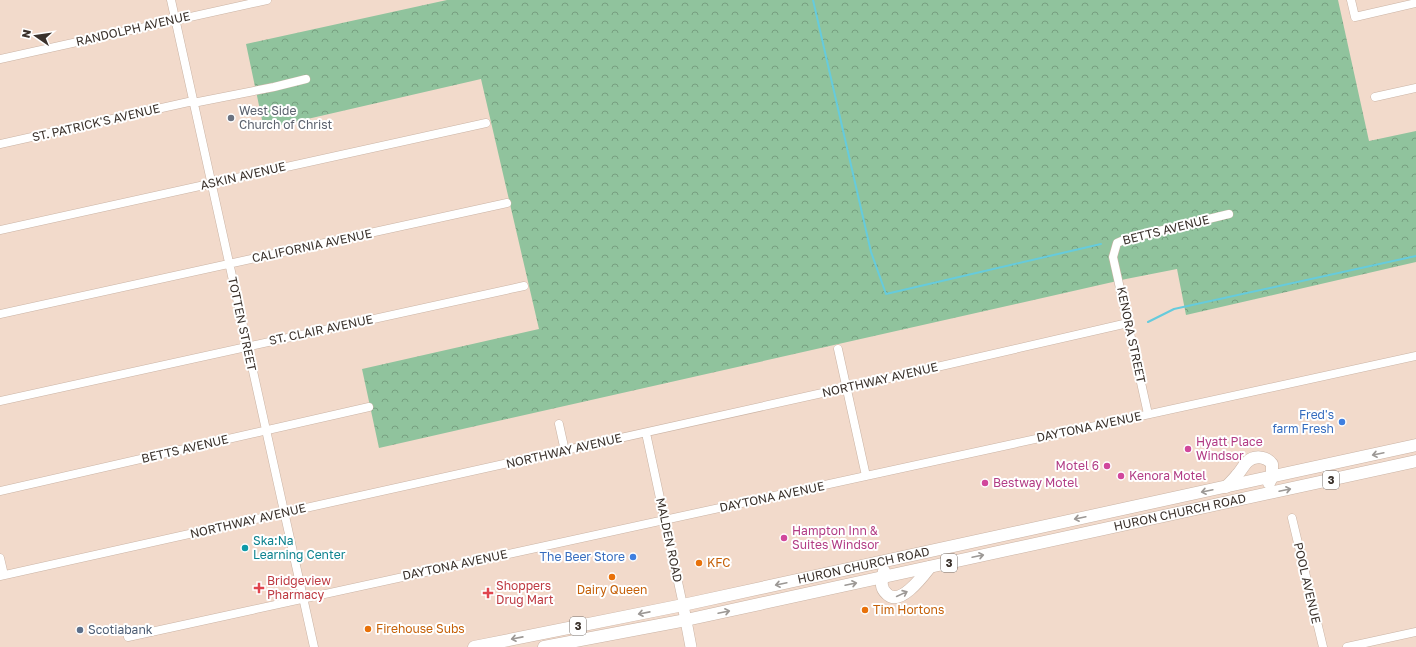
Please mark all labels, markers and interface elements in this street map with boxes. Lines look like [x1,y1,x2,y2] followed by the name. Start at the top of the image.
[74,8,192,49] street label: RANDOLPH AVENUE
[16,16,56,56] north arrow
[18,28,33,39] text: N
[30,100,161,145] street label: ST. PATRICK'S AVENUE
[239,103,333,132] place label: West Side Church of Christ
[226,113,236,123] marker: West Side Church of Christ
[199,158,287,193] street label: ASKIN AVENUE
[1121,211,1211,248] street label: BETTS AVENUE
[251,225,373,266] street label: CALIFORNIA AVENUE
[225,275,260,373] street label: TOTTEN STREET
[1114,285,1149,385] street label: KENORA STREET
[267,311,374,348] street label: ST. CLAIR AVENUE
[820,359,939,400] street label: NORTHWAY AVENUE
[1272,407,1334,436] place label: Fred's farm Fresh
[1035,408,1143,445] street label: DAYTONA AVENUE
[1337,417,1347,427] marker: Fred's farm Fresh
[504,430,623,471] street label: NORTHWAY AVENUE
[140,431,230,466] street label: BETTS AVENUE
[1196,434,1263,463] place label: Hyatt Place Windsor
[1183,444,1193,454] marker: Hyatt Place Windsor
[1372,450,1385,458] one-way arrow
[1056,458,1099,473] place label: Motel 6
[1102,461,1112,471] marker: Motel 6
[1129,468,1206,483] place label: Kenora Motel
[1116,471,1126,481] marker: Kenora Motel
[1323,471,1339,489] road number: 3
[993,475,1078,490] place label: Bestway Motel
[718,478,826,515] street label: DAYTONA AVENUE
[980,478,990,488] marker: Bestway Motel
[1278,485,1291,493] one-way arrow
[1201,487,1214,495] one-way arrow
[1112,490,1247,534] street label: HURON CHURCH ROAD
[653,496,686,584] street label: MALDEN ROAD
[188,500,307,541] street label: NORTHWAY AVENUE
[1074,515,1087,523] one-way arrow
[792,523,879,552] place label: Hampton Inn & Suites Windsor
[253,533,346,562] place label: Ska:Na Learning Center
[779,533,789,543] marker: Hampton Inn & Suites Windsor
[1291,541,1324,625] street label: POOL AVENUE
[240,543,250,553] marker: Ska:Na Learning Center
[796,543,931,587] street label: HURON CHURCH ROAD
[401,546,509,583] street label: DAYTONA AVENUE
[540,549,625,564] place label: The Beer Store
[628,552,638,562] marker: The Beer Store
[971,552,984,560] one-way arrow
[941,554,957,572] road number: 3
[707,555,731,570] place label: KFC
[694,558,704,568] marker: KFC
[607,572,617,582] marker: Dairy Queen
[267,573,331,602] place label: Bridgeview Pharmacy
[496,578,554,607] place label: Shoppers Drug Mart
[844,579,857,587] one-way arrow
[775,580,788,588] one-way arrow
[577,582,647,597] place label: Dairy Queen
[254,583,264,593] marker: Bridgeview Pharmacy
[483,588,493,598] marker: Shoppers Drug Mart
[895,590,907,597] one-way arrow
[873,602,944,617] place label: Tim Hortons
[860,605,870,615] marker: Tim Hortons
[717,607,730,615] one-way arrow
[638,609,651,617] one-way arrow
[570,617,586,635] road number: 3
[376,621,465,636] place label: Firehouse Subs
[88,622,153,637] place label: Scotiabank
[363,624,373,634] marker: Firehouse Subs
[75,625,85,635] marker: Scotiabank
[511,635,524,643] one-way arrow

